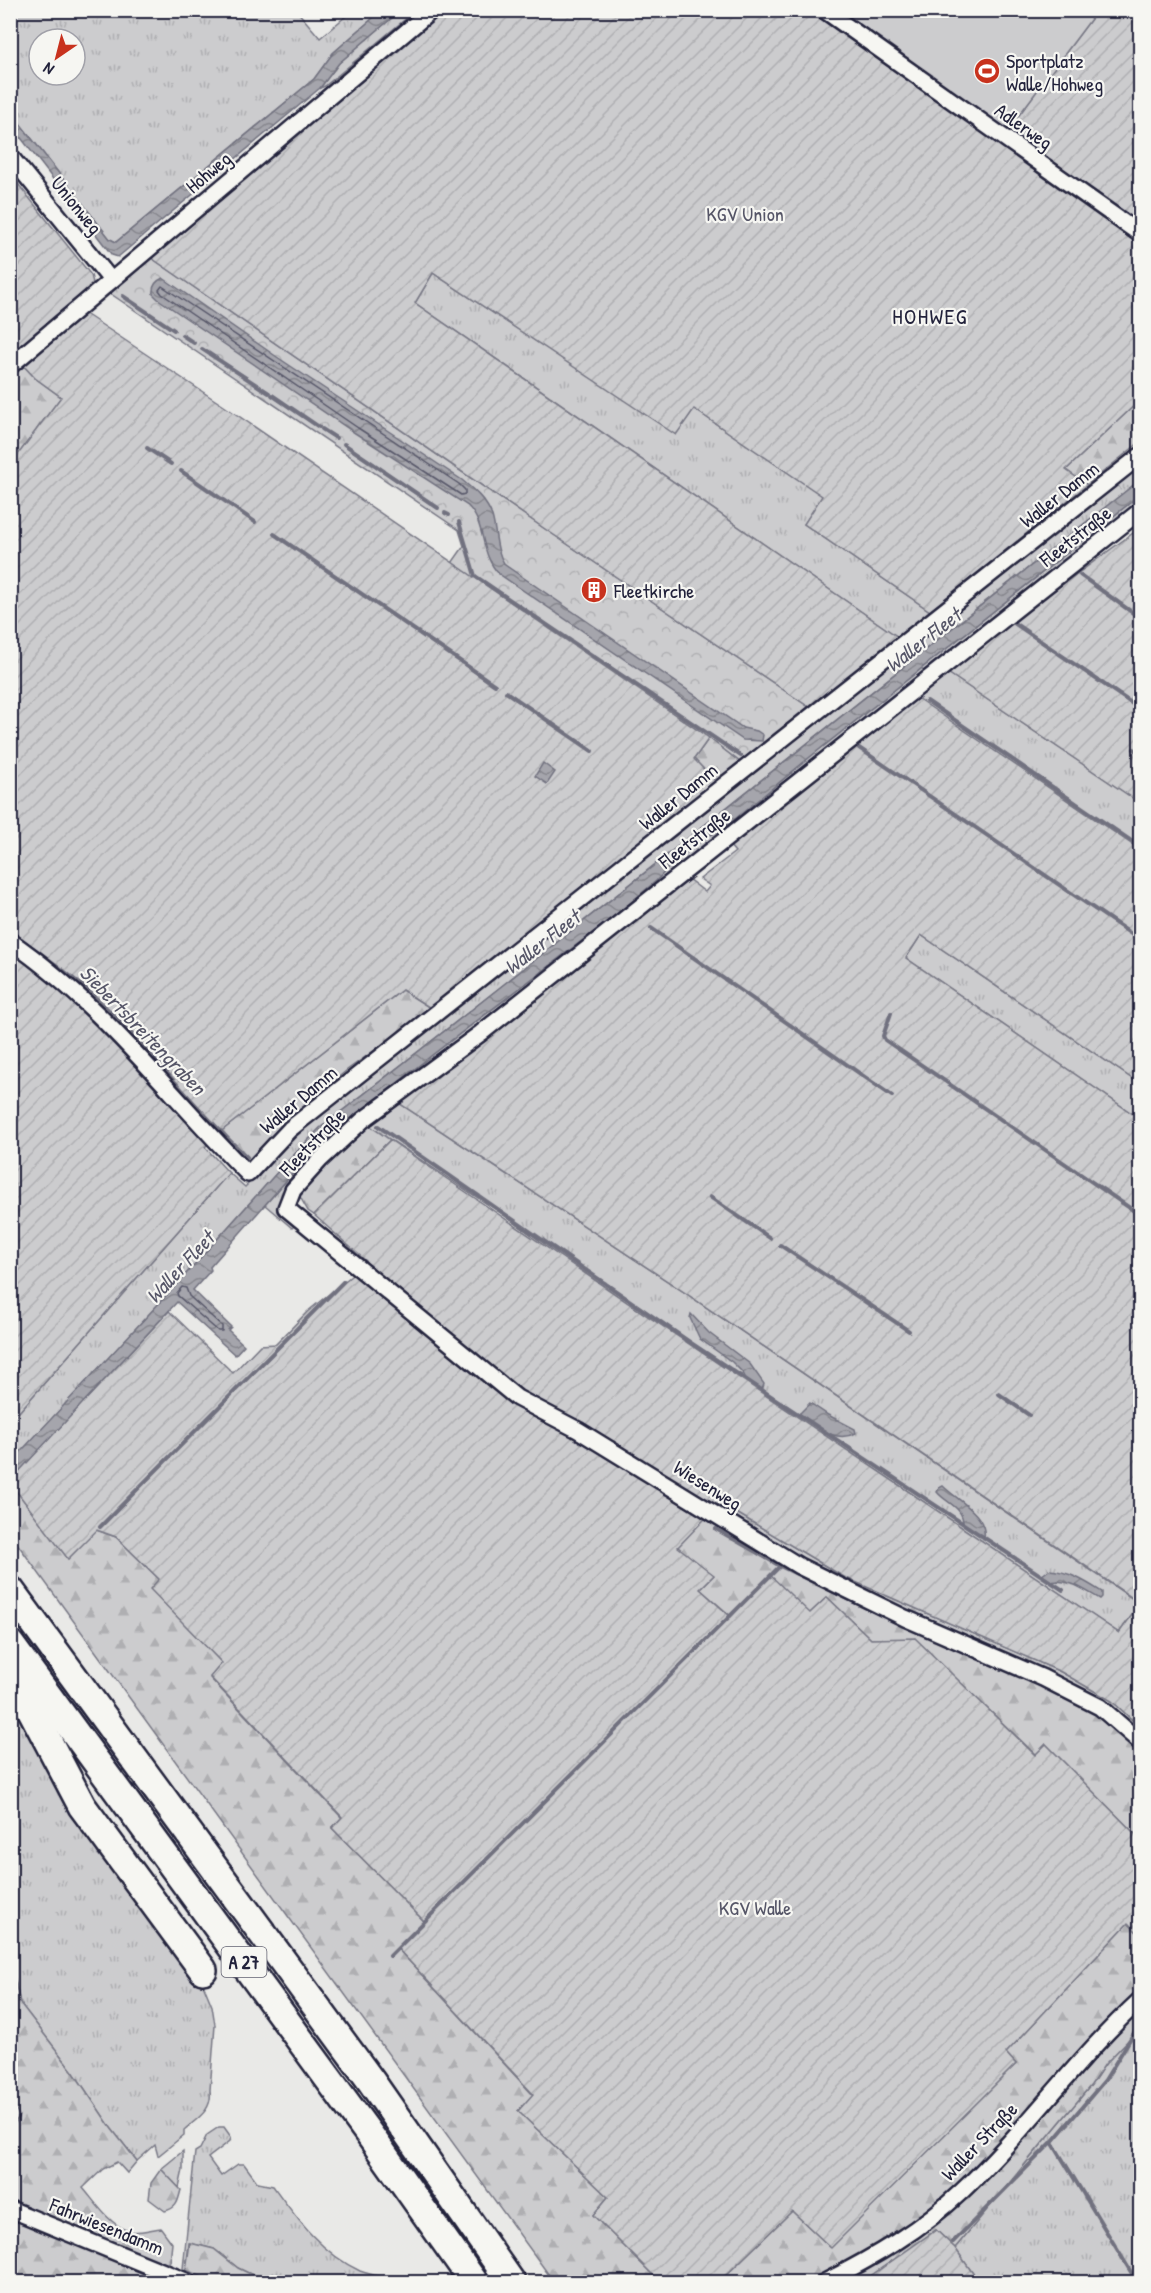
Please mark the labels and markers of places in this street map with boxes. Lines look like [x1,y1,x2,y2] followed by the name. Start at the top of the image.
[1006,47,1103,97] place label: Sportplatz Walle/Hohweg
[972,56,1002,86] sports icon: Sportplatz Walle/Hohweg
[579,575,609,605] building icon: Fleetkirche
[613,577,694,604] place label: Fleetkirche

